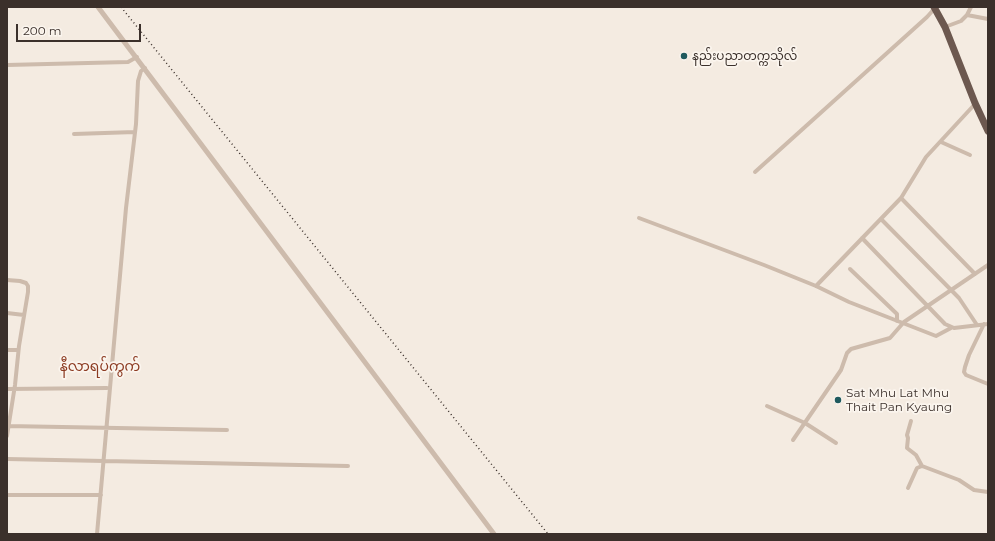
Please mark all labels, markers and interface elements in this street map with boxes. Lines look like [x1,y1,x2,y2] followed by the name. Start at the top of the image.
[18,16,143,42] scale bar
[23,23,62,38] text: 200 m
[692,49,797,63] place label: နည်းပညာတက္ကသိုလ်
[679,51,689,61] marker: နည်းပညာတက္ကသိုလ်
[60,359,140,375] district label: နီလာရပ်ကွက်
[846,386,952,414] place label: Sat Mhu Lat Mhu Thait Pan Kyaung
[833,395,843,405] marker: Sat Mhu Lat Mhu Thait Pan Kyaung

